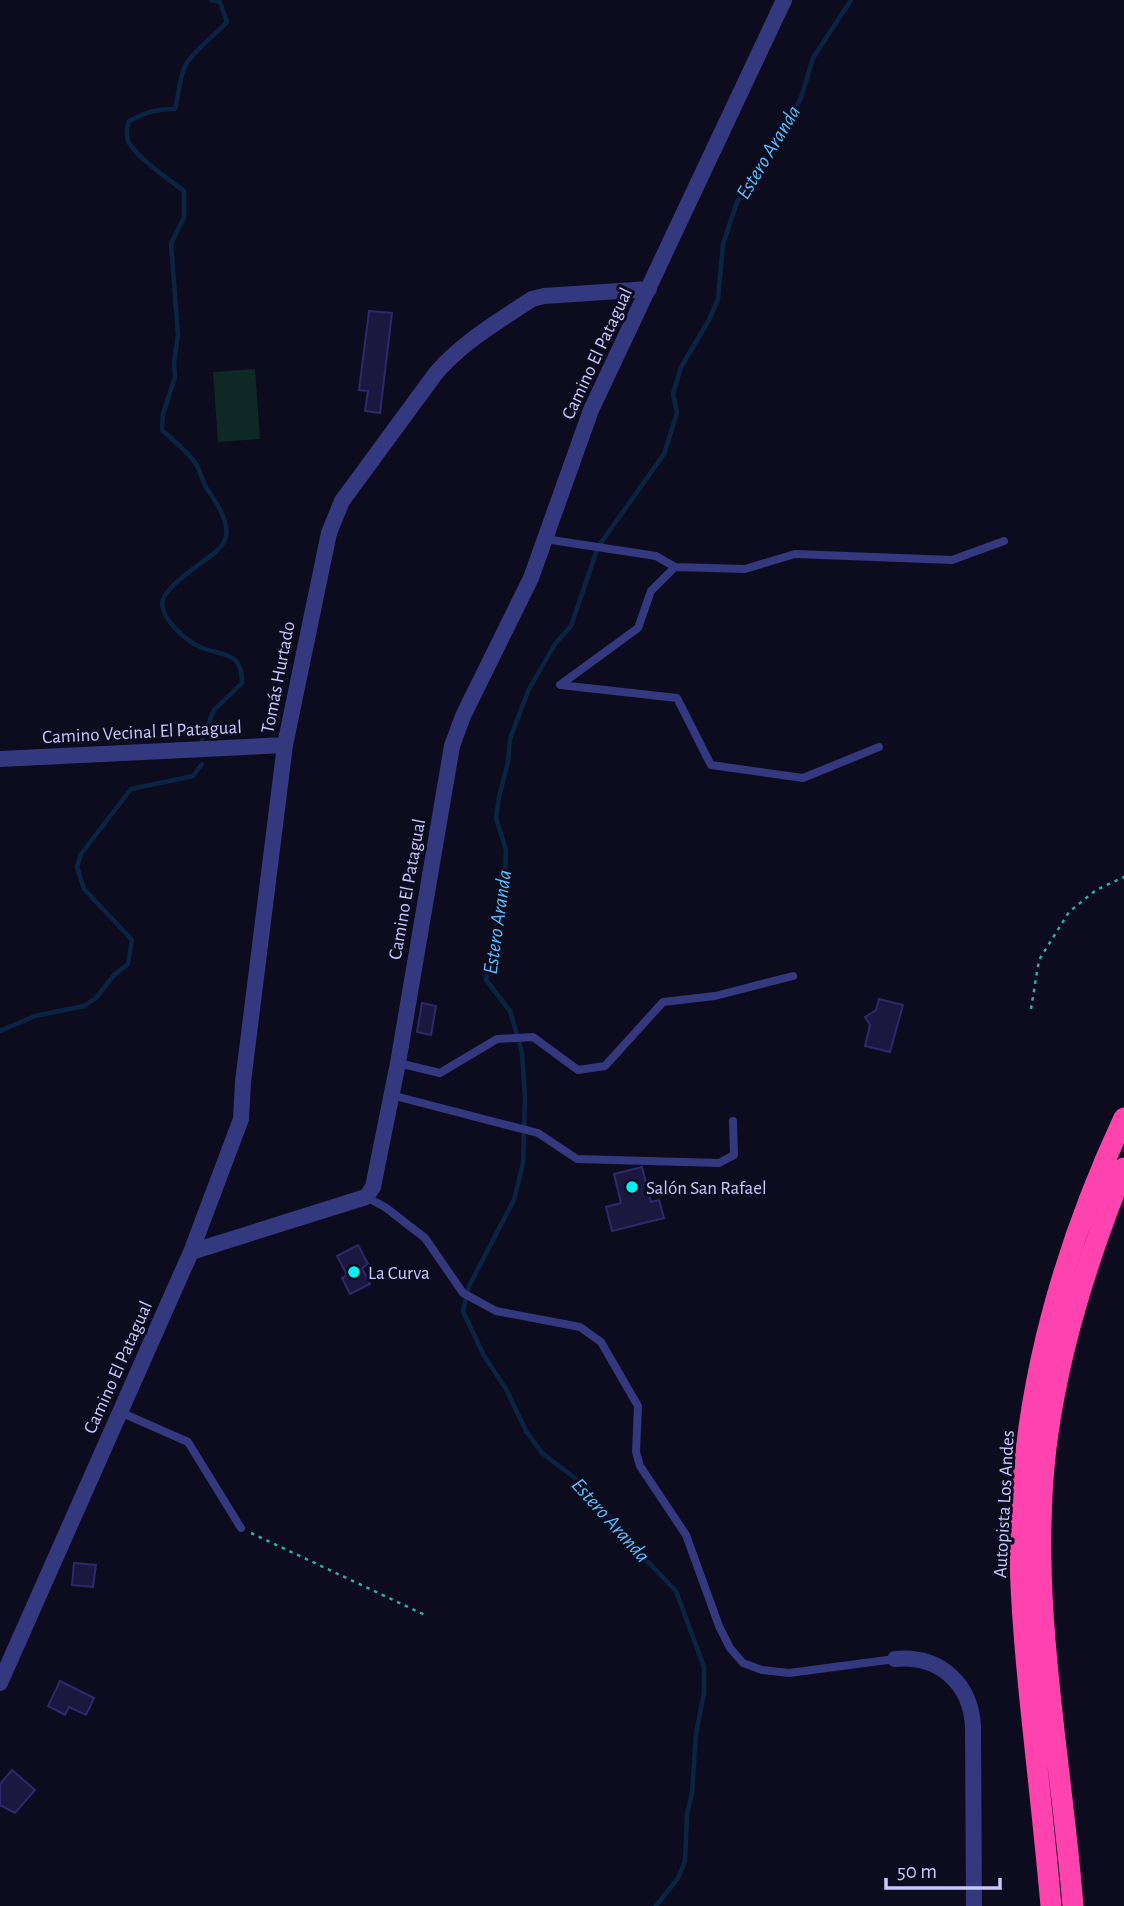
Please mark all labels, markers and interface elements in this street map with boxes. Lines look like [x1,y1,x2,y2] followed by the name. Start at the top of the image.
[732,102,805,203] water label: Estero Aranda
[559,285,636,422] street label: Camino El Patagual
[258,620,299,735] street label: Tomás Hurtado
[42,718,242,747] street label: Camino Vecinal El Patagual
[386,817,429,961] street label: Camino El Patagual
[480,868,515,976] water label: Estero Aranda
[624,1179,640,1195] marker: Salón San Rafael
[646,1179,767,1198] place label: Salón San Rafael
[346,1264,362,1280] marker: La Curva
[368,1264,430,1283] place label: La Curva
[81,1298,156,1437] street label: Camino El Patagual
[991,1430,1018,1579] street label: Autopista Los Andes
[568,1474,654,1566] water label: Estero Aranda
[886,1846,1000,1890] scale bar
[897,1861,937,1882] text: 50 m

